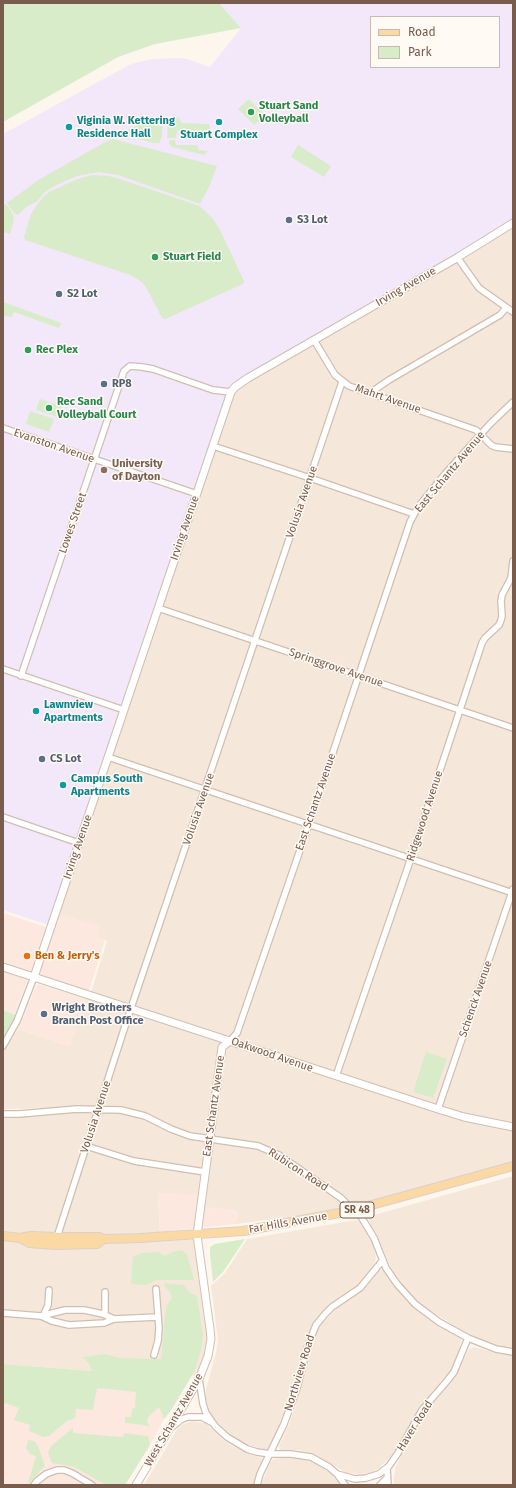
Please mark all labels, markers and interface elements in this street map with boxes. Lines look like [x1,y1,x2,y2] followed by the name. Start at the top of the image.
[370,16,500,68] legend
[408,25,436,39] text: Road
[408,45,432,59] text: Park
[259,99,318,125] place label: Stuart Sand Volleyball
[246,107,256,117] marker: Stuart Sand Volleyball
[77,114,175,140] place label: Viginia W. Kettering Residence Hall
[214,117,224,127] marker: Stuart Complex
[64,122,74,132] marker: Viginia W. Kettering Residence Hall
[180,128,258,142] place label: Stuart Complex
[297,213,328,227] place label: S3 Lot
[284,215,294,225] marker: S3 Lot
[163,250,221,264] place label: Stuart Field
[150,252,160,262] marker: Stuart Field
[373,264,439,310] street label: Irving Avenue
[67,287,98,301] place label: S2 Lot
[54,289,64,299] marker: S2 Lot
[36,343,78,357] place label: Rec Plex
[23,345,33,355] marker: Rec Plex
[112,377,132,391] place label: RP8
[99,379,109,389] marker: RP8
[353,382,423,416] street label: Mahrt Avenue
[57,395,137,421] place label: Rec Sand Volleyball Court
[44,403,54,413] marker: Rec Sand Volleyball Court
[12,426,96,466] street label: Evanston Avenue
[412,429,488,515] street label: East Schantz Avenue
[112,457,163,483] place label: University of Dayton
[283,464,321,540] street label: Volusia Avenue
[99,465,109,475] marker: University of Dayton
[56,491,90,555] street label: Lowes Street
[168,494,202,562] street label: Irving Avenue
[287,646,385,690] street label: Springgrove Avenue
[44,698,103,724] place label: Lawnview Apartments
[31,706,41,716] marker: Lawnview Apartments
[50,752,81,766] place label: CS Lot
[293,752,339,852] street label: East Schantz Avenue
[37,754,47,764] marker: CS Lot
[404,769,446,863] street label: Ridgewood Avenue
[180,771,218,847] street label: Volusia Avenue
[71,772,143,798] place label: Campus South Apartments
[58,780,68,790] marker: Campus South Apartments
[61,813,95,881] street label: Irving Avenue
[35,949,100,963] place label: Ben & Jerry's
[22,951,32,961] marker: Ben & Jerry's
[457,959,495,1039] street label: Schenck Avenue
[52,1001,143,1027] place label: Wright Brothers Branch Post Office
[39,1009,49,1019] marker: Wright Brothers Branch Post Office
[229,1035,315,1075] street label: Oakwood Avenue
[200,1055,228,1157] street label: East Schantz Avenue
[78,1079,114,1155] street label: Volusia Avenue
[266,1146,330,1194] street label: Rubicon Road
[340,1202,374,1218] road number: SR 48
[248,1210,328,1236] street label: Far Hills Avenue
[282,1333,318,1413] street label: Northview Road
[142,1371,206,1469] street label: West Schantz Avenue
[394,1398,436,1454] street label: Haver Road

